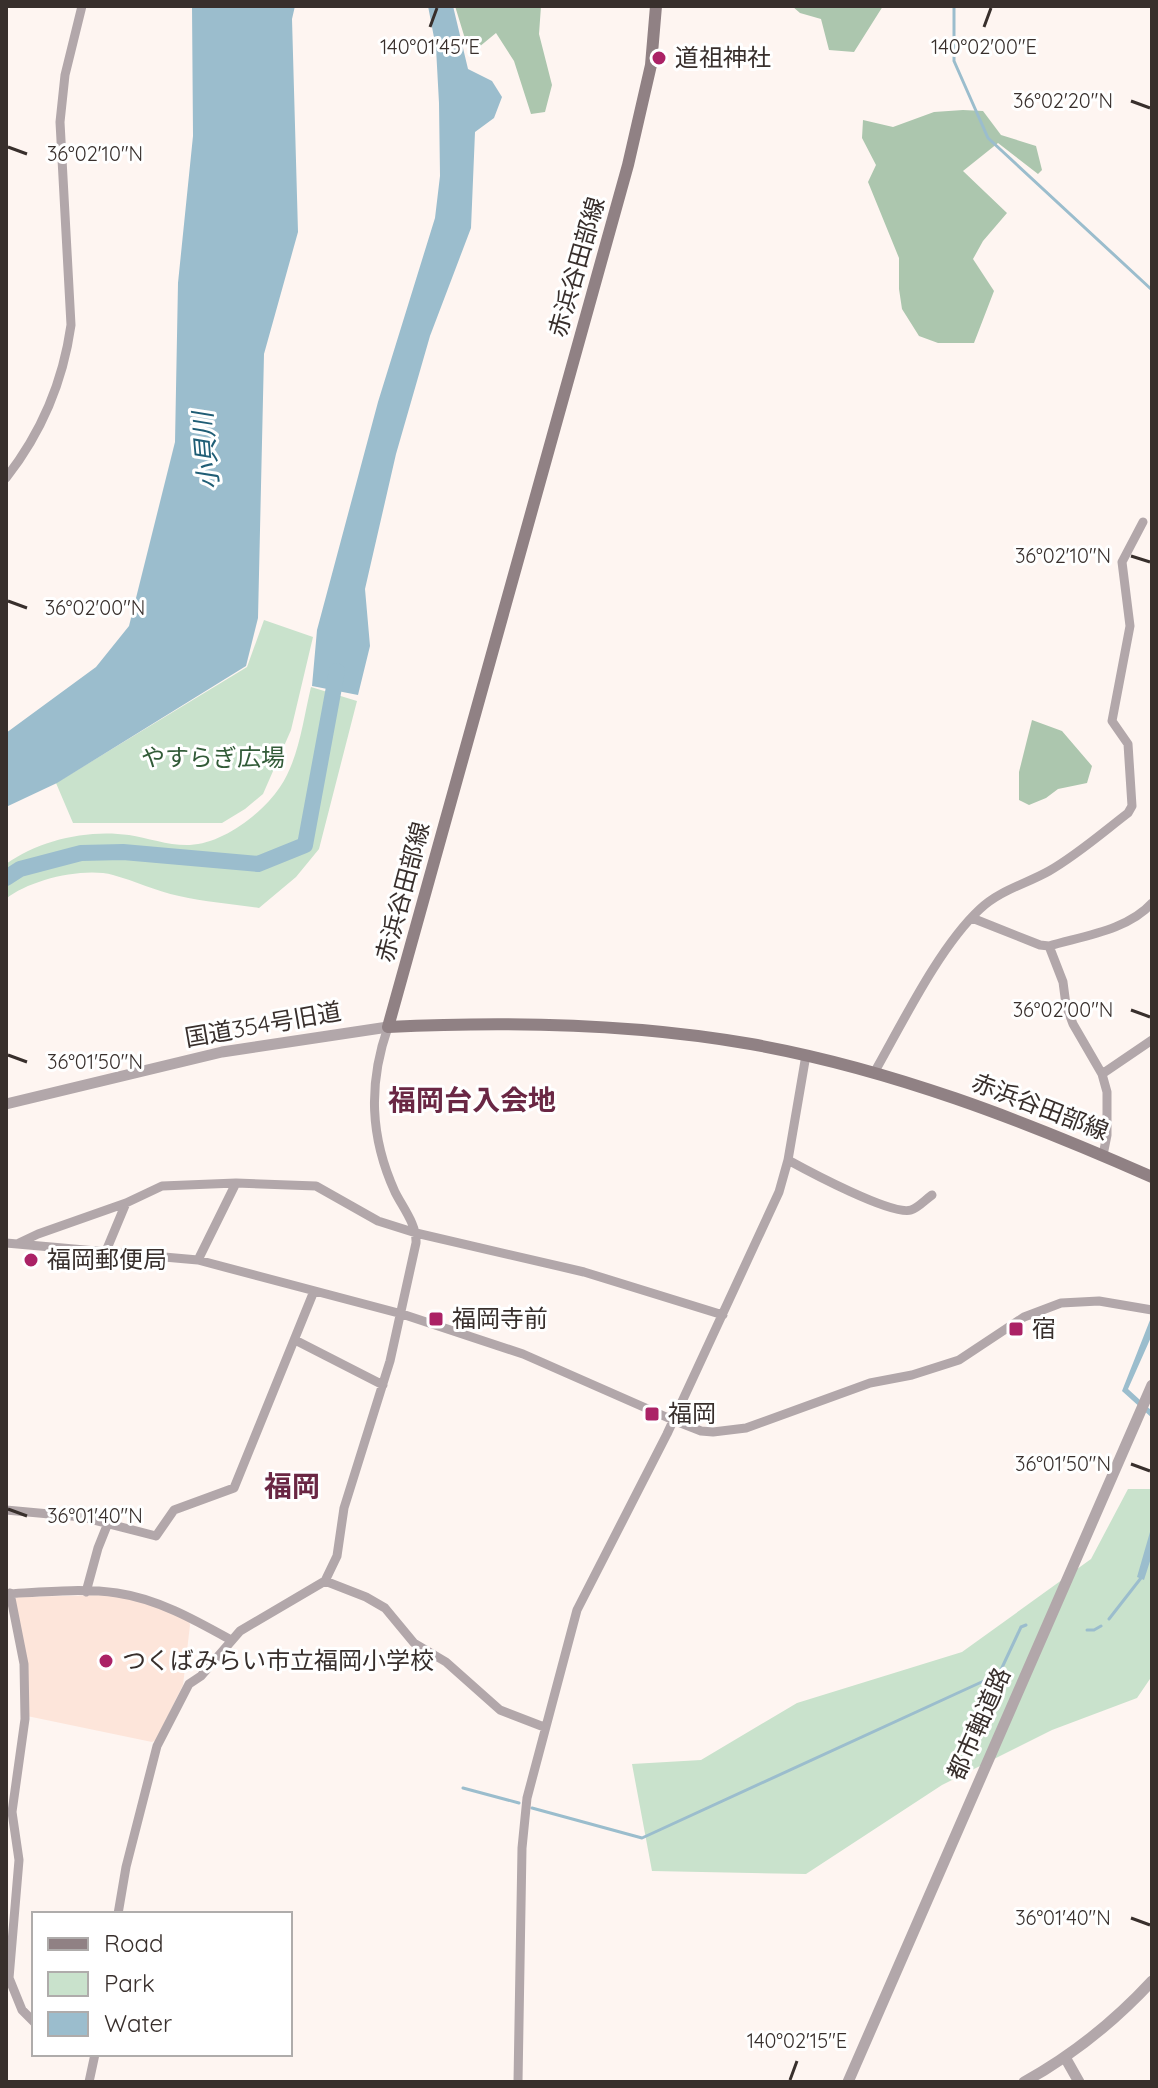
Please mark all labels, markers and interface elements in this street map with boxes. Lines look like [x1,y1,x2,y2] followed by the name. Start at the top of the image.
[380,34,480,59] text: 140°01'45"E
[931,34,1037,59] text: 140°02'00"E
[675,42,771,72] place label: 道祖神社
[650,49,668,67] marker: 道祖神社
[1013,88,1113,113] text: 36°02'20"N
[47,141,143,166] text: 36°02'10"N
[542,193,610,340] street label: 赤浜谷田部線
[185,408,225,491] water label: 小貝川
[1015,543,1111,568] text: 36°02'10"N
[45,595,145,620] text: 36°02'00"N
[141,742,285,772] park label: やすらぎ広場
[369,818,435,965] street label: 赤浜谷田部線
[182,995,343,1053] street label: 国道354号旧道
[1013,997,1113,1022] text: 36°02'00"N
[47,1049,143,1074] text: 36°01'50"N
[968,1066,1113,1146] street label: 赤浜谷田部線
[388,1082,556,1117] district label: 福岡台入会地
[47,1244,167,1274] place label: 福岡郵便局
[22,1251,40,1269] marker: 福岡郵便局
[452,1303,548,1333] place label: 福岡寺前
[427,1310,445,1328] marker: 福岡寺前
[1032,1313,1056,1343] place label: 宿
[1007,1320,1025,1338] marker: 宿
[668,1398,716,1428] place label: 福岡
[643,1405,661,1423] marker: 福岡
[1015,1451,1111,1476] text: 36°01'50"N
[264,1468,320,1503] district label: 福岡
[47,1503,143,1528] text: 36°01'40"N
[122,1645,434,1675] place label: つくばみらい市立福岡小学校
[97,1652,115,1670] marker: つくばみらい市立福岡小学校
[940,1663,1016,1785] street label: 都市軸道路
[1015,1905,1111,1930] text: 36°01'40"N
[32,1912,292,2056] legend
[104,1928,164,1958] text: Road
[104,1968,155,1998] text: Park
[104,2008,172,2038] text: Water
[747,2028,847,2053] text: 140°02'15"E

